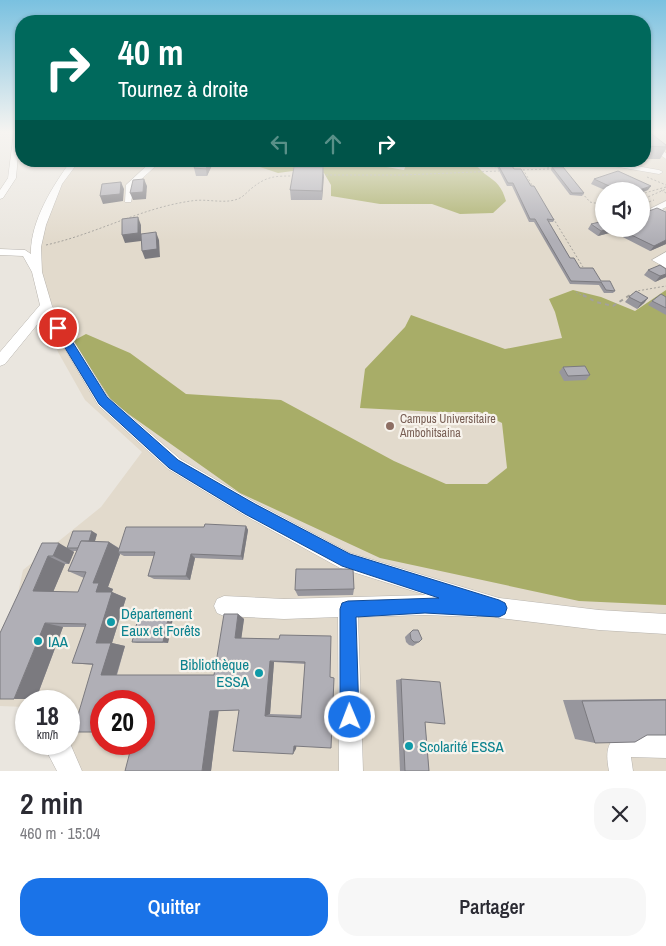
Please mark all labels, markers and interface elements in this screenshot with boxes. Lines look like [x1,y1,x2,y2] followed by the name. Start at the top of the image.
[118,29,183,76] text: 40 m
[35,35,100,100] icon: right
[118,74,248,104] text: Tournez à droite
[266,130,294,158] icon: left
[319,130,347,158] icon: ahead
[372,130,400,158] icon: right
[595,182,650,237] map controls
[595,182,650,237] button: sound
[37,307,79,349] pin
[44,314,72,342] icon: arrive
[399,411,496,441] place label: Campus Universitaire Ambohitsaina
[384,420,396,432] marker: Campus Universitaire Ambohitsaina
[121,603,200,641] place label: Département Eaux et Forêts
[105,616,117,628] marker: Département Eaux et Forêts
[48,631,69,652] place label: IAA
[32,635,44,647] marker: IAA
[180,654,250,692] place label: Bibliothèque ESSA
[253,667,265,679] marker: Bibliothèque ESSA
[90,690,155,755] speed limit sign: 20
[323,690,375,742] position arrow
[36,699,59,733] text: 18
[37,727,58,743] text: km/h
[419,736,505,757] place label: Scolarité ESSA
[403,740,415,752] marker: Scolarité ESSA
[20,783,83,823] text: 2 min
[594,788,646,840] button: close
[20,822,100,844] text: 460 m · 15:04
[20,878,328,936] button: Quitter
[338,878,646,936] button: Partager

